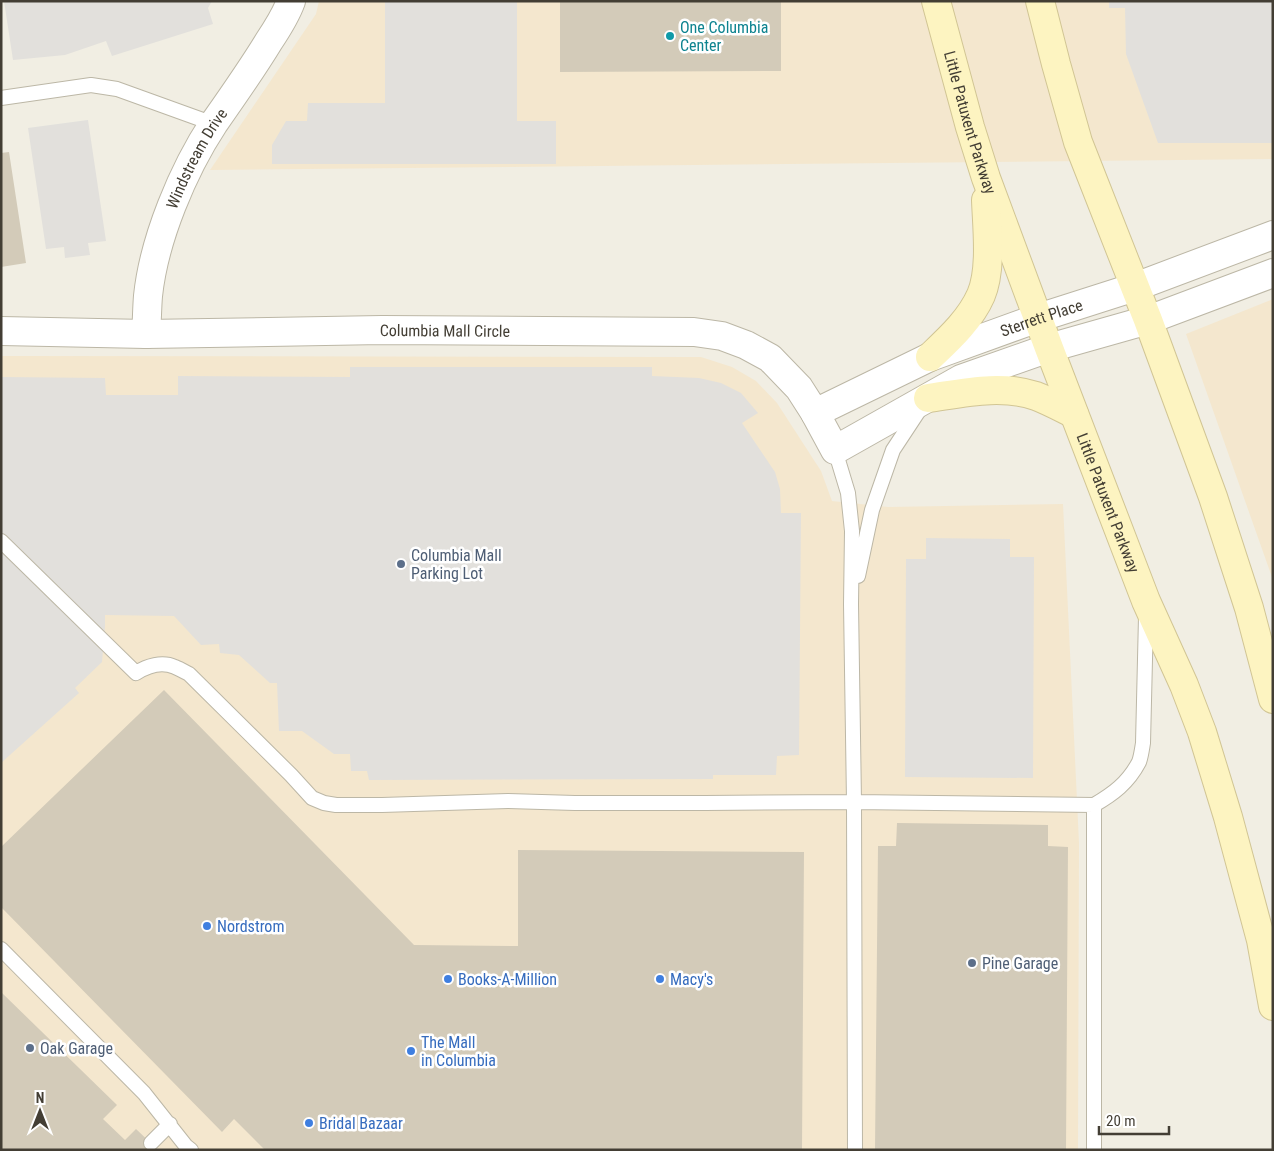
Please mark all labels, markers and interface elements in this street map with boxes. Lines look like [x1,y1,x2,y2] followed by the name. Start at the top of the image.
[680,18,768,55] place label: One Columbia Center
[664,30,676,42] marker: One Columbia Center
[940,49,1001,197] street label: Little Patuxent Parkway
[162,105,231,211] street label: Windstream Drive
[997,295,1085,340] street label: Sterrett Place
[380,320,510,340] street label: Columbia Mall Circle
[1073,430,1144,576] street label: Little Patuxent Parkway
[411,546,502,583] place label: Columbia Mall Parking Lot
[395,558,407,570] marker: Columbia Mall Parking Lot
[217,917,284,936] place label: Nordstrom
[201,920,213,932] marker: Nordstrom
[982,954,1058,973] place label: Pine Garage
[966,957,978,969] marker: Pine Garage
[458,970,557,989] place label: Books-A-Million
[670,970,713,989] place label: Macy's
[442,973,454,985] marker: Books-A-Million
[654,973,666,985] marker: Macy's
[421,1033,496,1070] place label: The Mall in Columbia
[40,1039,113,1058] place label: Oak Garage
[24,1042,36,1054] marker: Oak Garage
[405,1045,417,1057] marker: The Mall in Columbia
[15,1086,65,1136] north arrow
[36,1090,44,1106] text: N
[1099,1104,1169,1136] scale bar
[1106,1112,1136,1130] text: 20 m
[319,1114,403,1133] place label: Bridal Bazaar
[303,1117,315,1129] marker: Bridal Bazaar

